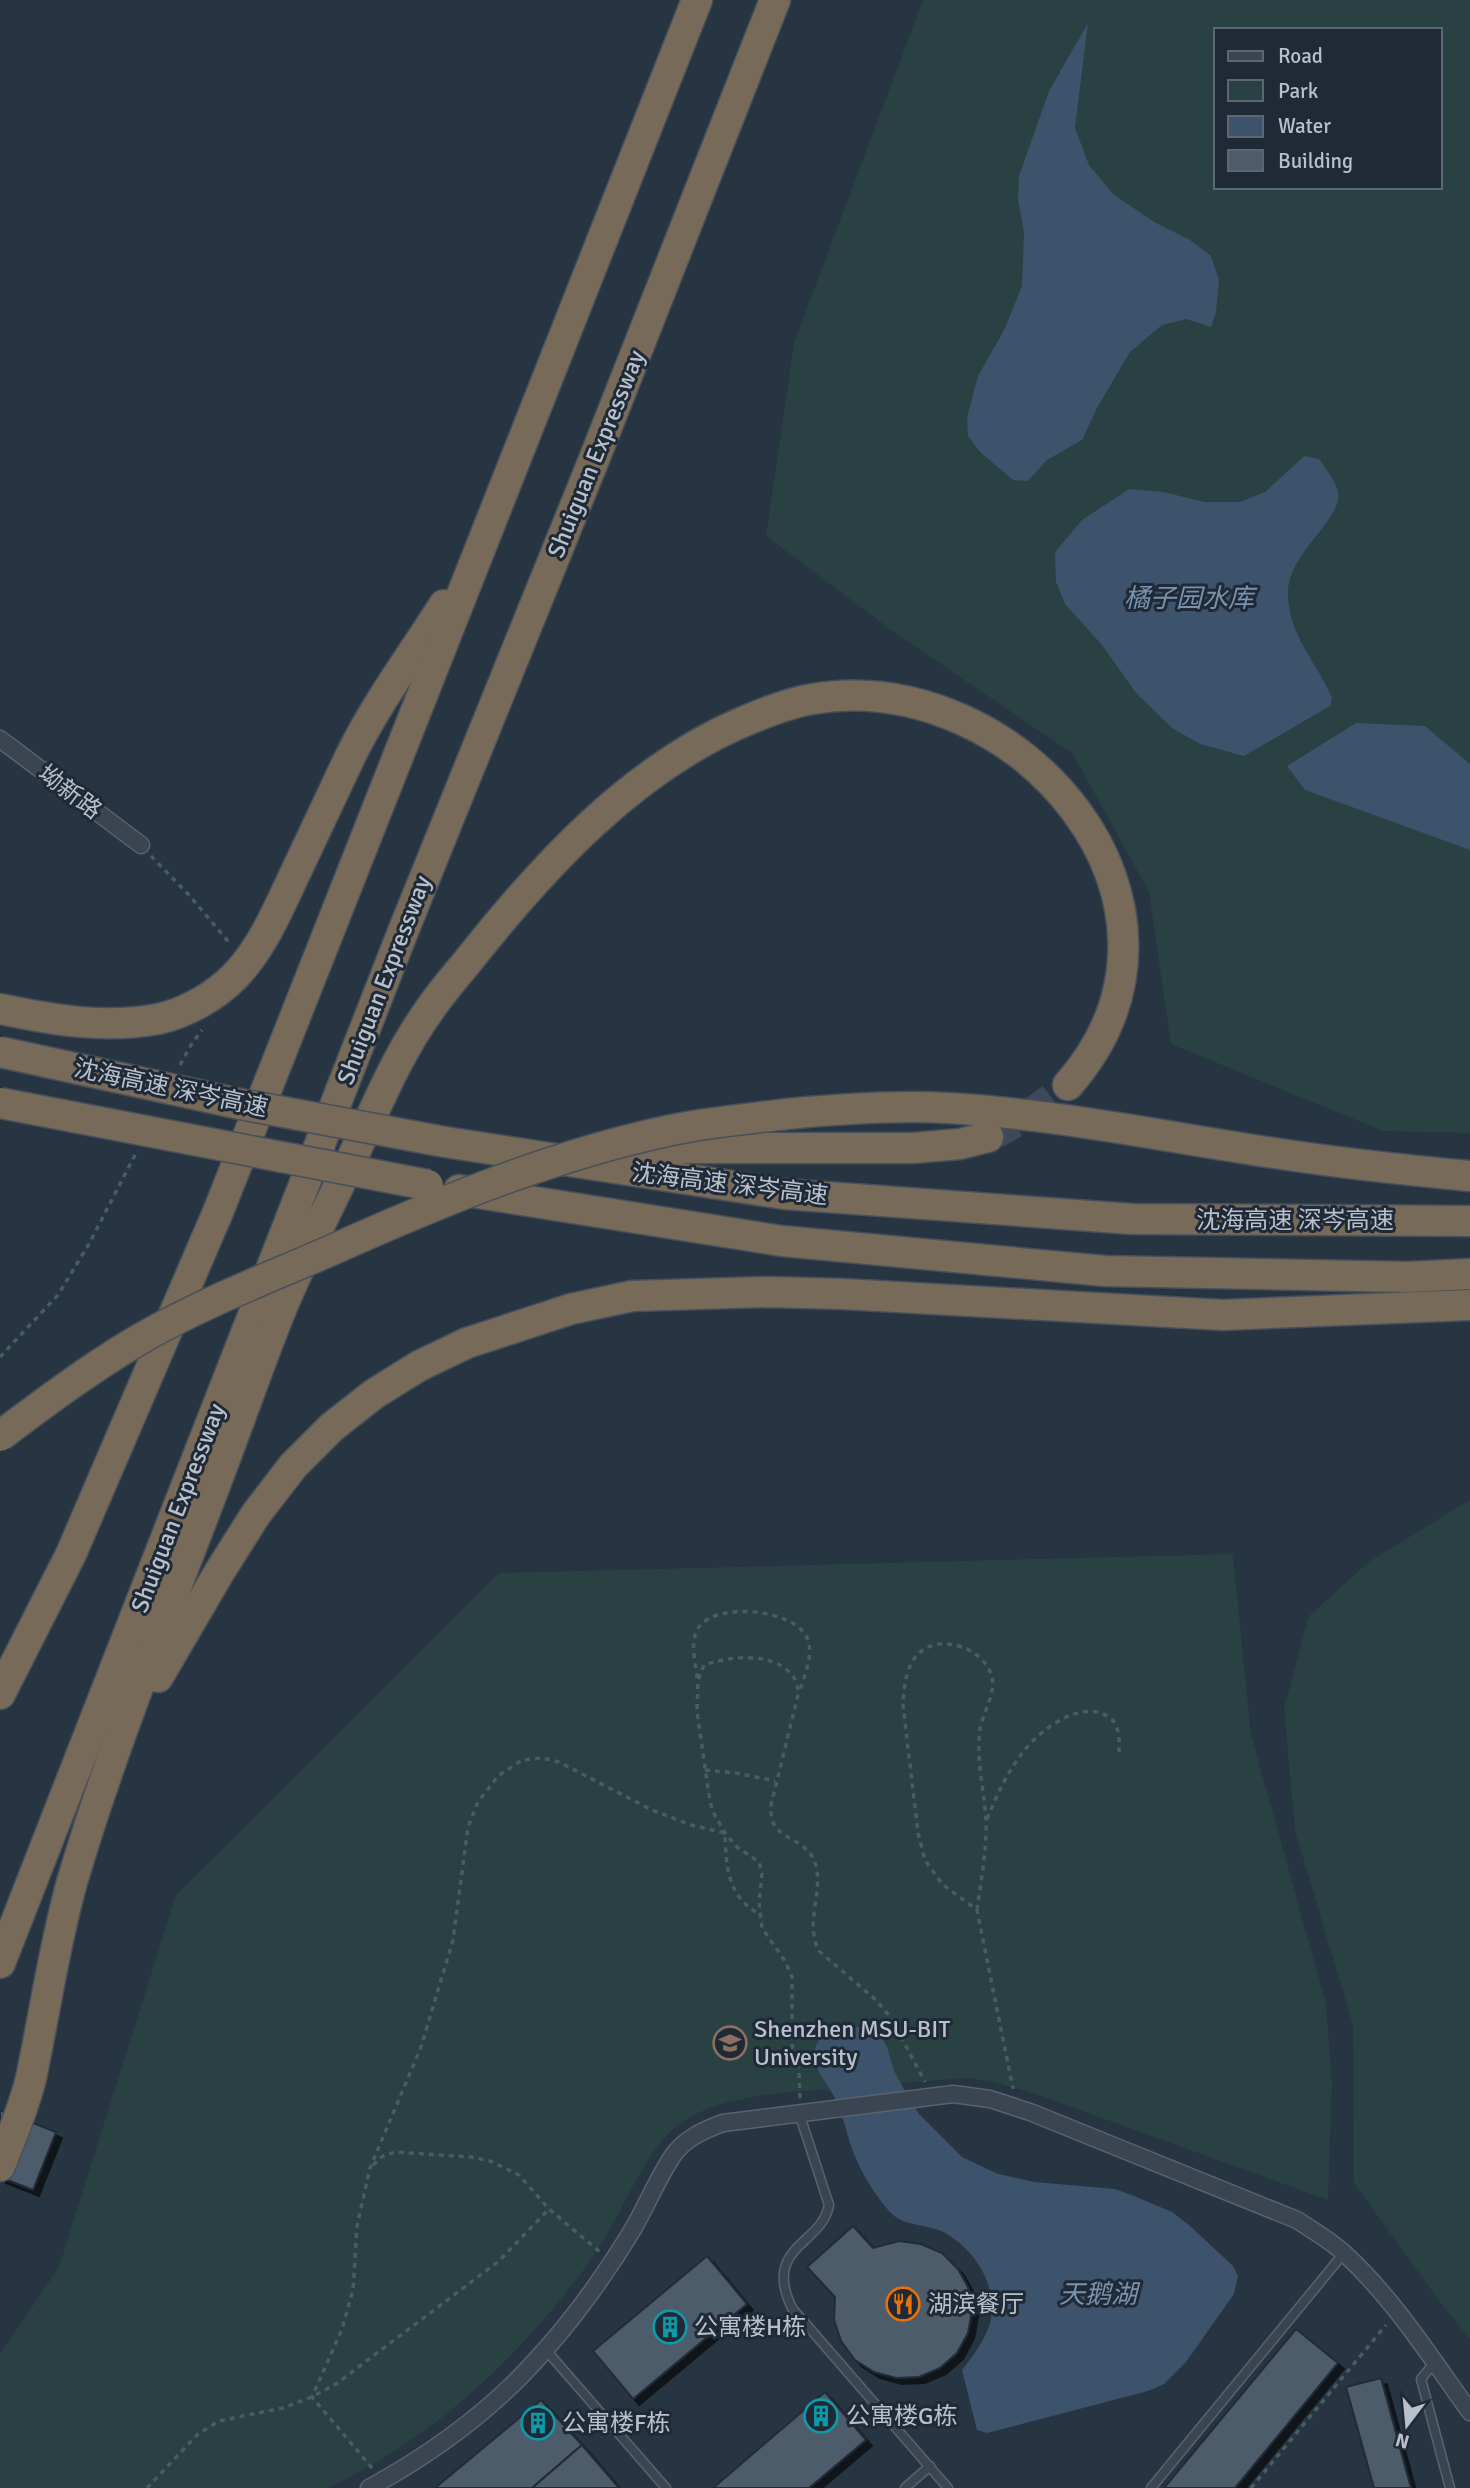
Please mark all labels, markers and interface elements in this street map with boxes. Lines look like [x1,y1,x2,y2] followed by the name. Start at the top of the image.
[1214,28,1442,189] legend
[1278,43,1323,69] text: Road
[1278,78,1319,104] text: Park
[1278,113,1331,139] text: Water
[1278,148,1353,174] text: Building
[541,346,651,562] street label: Shuiguan Expressway
[1124,583,1258,615] water label: 橘子园水库
[32,758,108,826] street label: 坳新路
[330,871,438,1089] street label: Shuiguan Expressway
[71,1053,271,1123] street label: 沈海高速 深岑高速
[630,1157,830,1211] street label: 沈海高速 深岑高速
[1196,1205,1394,1235] street label: 沈海高速 深岑高速
[124,1399,232,1617] street label: Shuiguan Expressway
[754,2014,950,2072] place label: Shenzhen MSU-BIT University
[711,2024,749,2062] school or university icon: Shenzhen MSU-BIT University
[1059,2279,1141,2311] water label: 天鹅湖
[884,2285,922,2323] restaurant icon: 湖滨餐厅
[928,2289,1024,2319] place label: 湖滨餐厅
[651,2308,689,2346] building icon: 公寓楼H栋
[694,2312,806,2342] place label: 公寓楼H栋
[1372,2390,1442,2460] north arrow
[802,2397,840,2435] building icon: 公寓楼G栋
[846,2401,957,2431] place label: 公寓楼G栋
[519,2404,557,2442] building icon: 公寓楼F栋
[562,2408,671,2438] place label: 公寓楼F栋
[1393,2427,1412,2454] text: N

